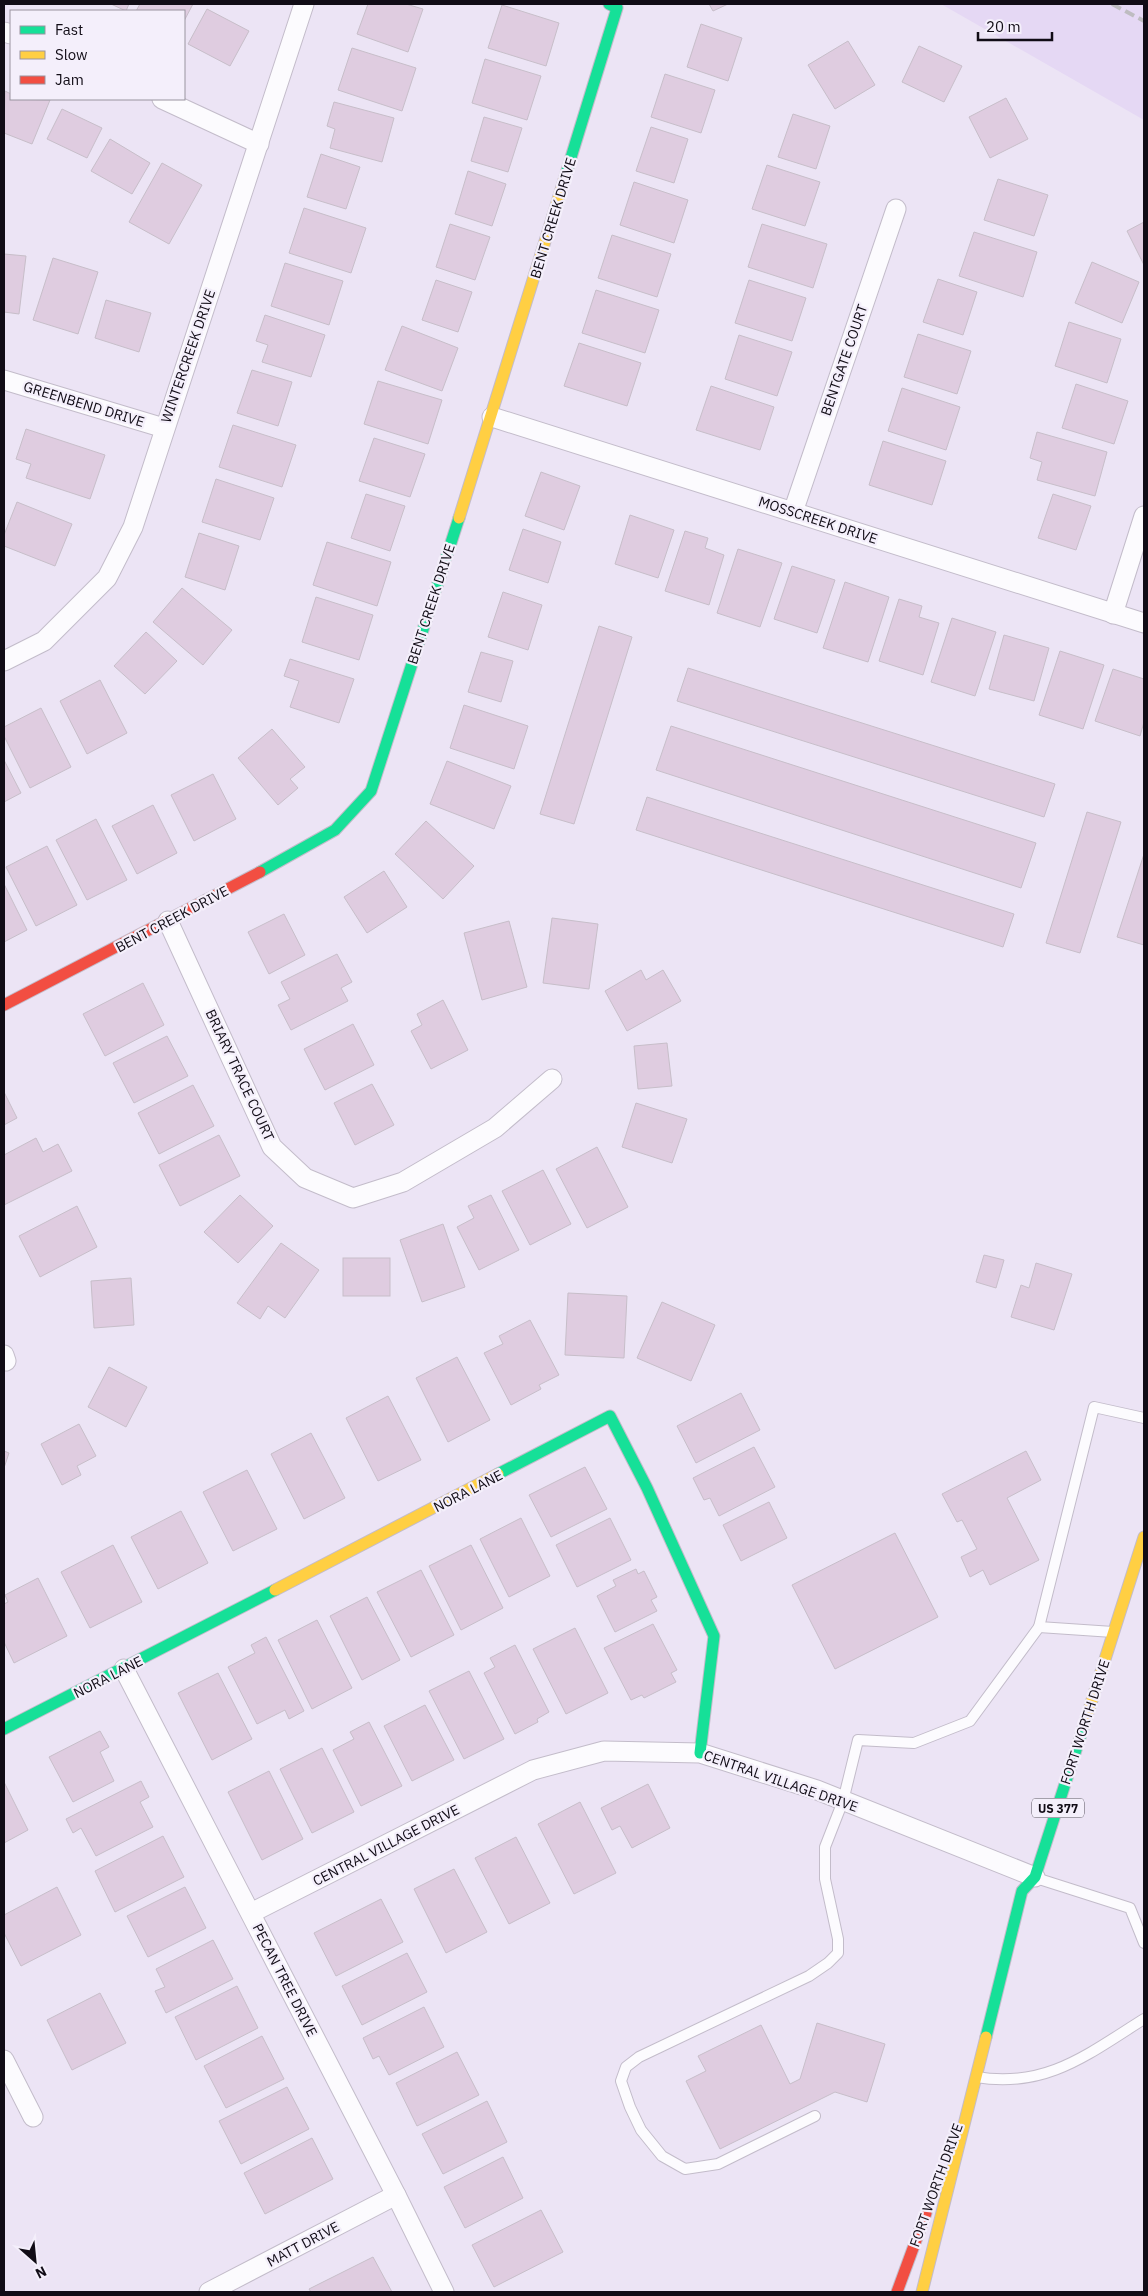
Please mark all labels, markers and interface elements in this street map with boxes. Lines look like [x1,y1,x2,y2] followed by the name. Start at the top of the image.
[10,10,185,100] legend
[978,10,1052,42] scale bar
[986,17,1021,36] text: 20 m
[55,20,83,39] text: Fast
[55,45,88,64] text: Slow
[55,70,84,89] text: Jam
[526,155,580,281] street label: BENT CREEK DRIVE
[157,287,219,425] street label: WINTERCREEK DRIVE
[816,302,872,418] street label: BENTGATE COURT
[21,377,147,431] street label: GREENBEND DRIVE
[756,492,880,548] street label: MOSSCREEK DRIVE
[403,542,459,666] street label: BENT CREEK DRIVE
[112,882,232,956] street label: BENT CREEK DRIVE
[202,1006,278,1144] street label: BRIARY TRACE COURT
[430,1466,506,1516] street label: NORA LANE
[70,1652,146,1702] street label: NORA LANE
[1056,1657,1114,1787] street label: FORT WORTH DRIVE
[701,1746,861,1816] street label: CENTRAL VILLAGE DRIVE
[1032,1799,1084,1818] road number: US 377
[310,1800,462,1890] street label: CENTRAL VILLAGE DRIVE
[249,1920,321,2040] street label: PECAN TREE DRIVE
[905,2121,967,2249] street label: FORT WORTH DRIVE
[264,2217,342,2271] street label: MATT DRIVE
[10,2236,60,2286] north arrow
[32,2262,50,2283] text: N

